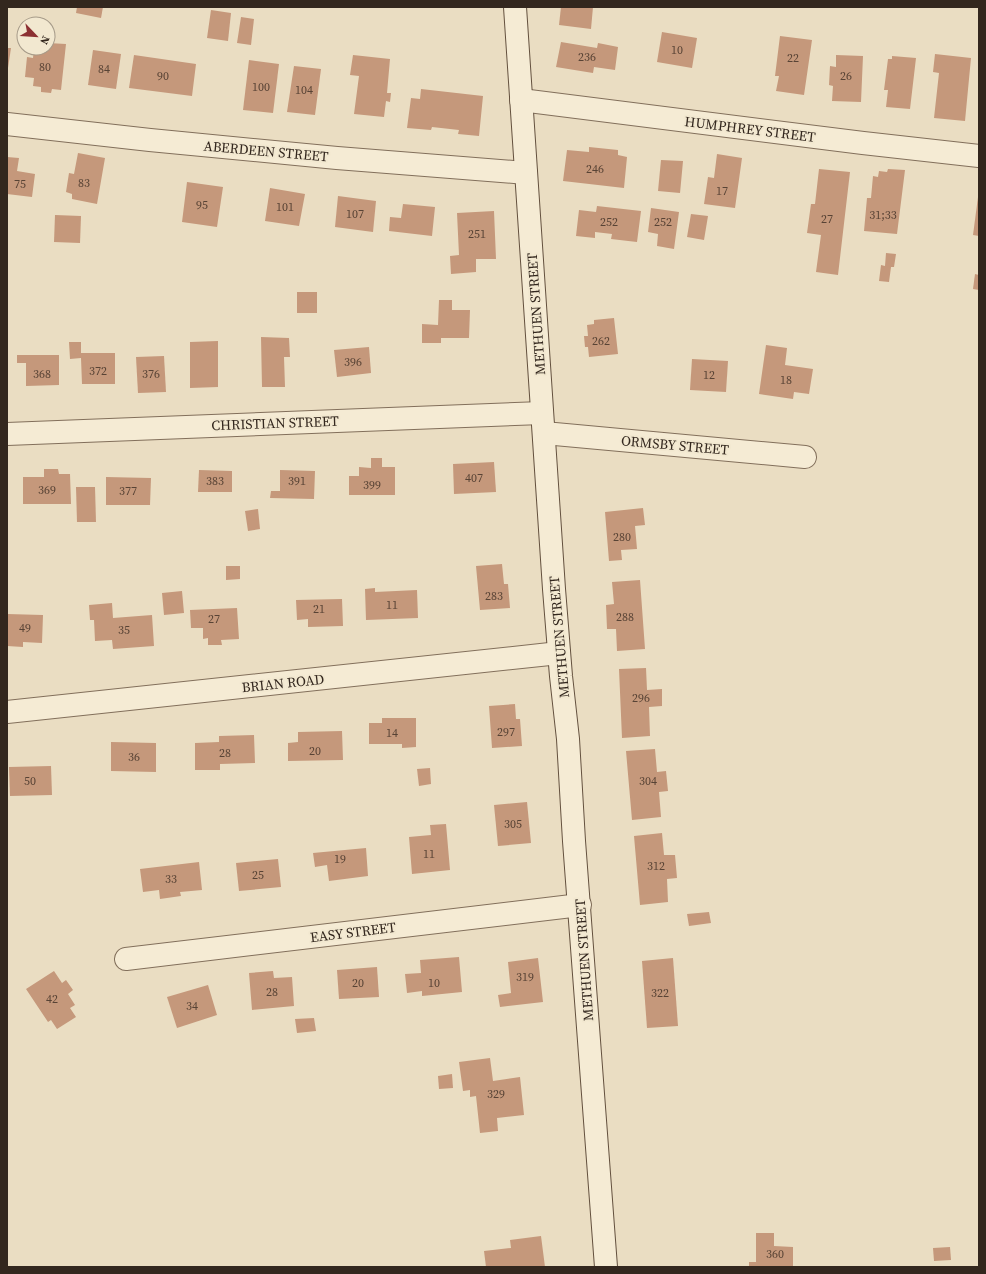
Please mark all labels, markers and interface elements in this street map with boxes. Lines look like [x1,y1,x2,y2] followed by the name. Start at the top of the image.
[16,16,56,56] north arrow
[36,33,53,47] text: N
[671,42,683,58] house number: 10
[578,49,596,65] house number: 236
[787,50,799,66] house number: 22
[39,59,51,75] house number: 80
[98,61,110,77] house number: 84
[157,68,169,84] house number: 90
[840,68,852,84] house number: 26
[252,79,270,95] house number: 100
[295,82,313,98] house number: 104
[683,111,817,147] street label: HUMPHREY STREET
[203,136,330,166] street label: ABERDEEN STREET
[586,161,604,177] house number: 246
[78,175,90,191] house number: 83
[14,176,26,192] house number: 75
[716,183,728,199] house number: 17
[196,197,208,213] house number: 95
[276,199,294,215] house number: 101
[346,206,364,222] house number: 107
[869,207,897,223] house number: 31;33
[821,211,833,227] house number: 27
[600,214,618,230] house number: 252
[654,214,672,230] house number: 252
[468,226,486,242] house number: 251
[522,252,550,376] street label: METHUEN STREET
[592,333,610,349] house number: 262
[344,354,362,370] house number: 396
[89,363,107,379] house number: 372
[33,366,51,382] house number: 368
[142,366,160,382] house number: 376
[703,367,715,383] house number: 12
[780,372,792,388] house number: 18
[211,411,340,435] street label: CHRISTIAN STREET
[620,430,730,460] street label: ORMSBY STREET
[465,470,483,486] house number: 407
[206,473,224,489] house number: 383
[288,473,306,489] house number: 391
[363,477,381,493] house number: 399
[38,482,56,498] house number: 369
[119,483,137,499] house number: 377
[613,529,631,545] house number: 280
[544,575,574,699] street label: METHUEN STREET
[485,588,503,604] house number: 283
[386,597,398,613] house number: 11
[313,601,325,617] house number: 21
[616,609,634,625] house number: 288
[208,611,220,627] house number: 27
[19,620,31,636] house number: 49
[118,622,130,638] house number: 35
[241,669,325,697] street label: BRIAN ROAD
[632,690,650,706] house number: 296
[497,724,515,740] house number: 297
[386,725,398,741] house number: 14
[309,743,321,759] house number: 20
[219,745,231,761] house number: 28
[128,749,140,765] house number: 36
[24,773,36,789] house number: 50
[639,773,657,789] house number: 304
[504,816,522,832] house number: 305
[423,846,435,862] house number: 11
[334,851,346,867] house number: 19
[647,858,665,874] house number: 312
[252,867,264,883] house number: 25
[165,871,177,887] house number: 33
[570,898,598,1022] street label: METHUEN STREET
[309,917,398,947] street label: EASY STREET
[516,969,534,985] house number: 319
[352,975,364,991] house number: 20
[428,975,440,991] house number: 10
[266,984,278,1000] house number: 28
[651,985,669,1001] house number: 322
[46,991,58,1007] house number: 42
[186,998,198,1014] house number: 34
[487,1086,505,1102] house number: 329
[766,1246,784,1262] house number: 360

